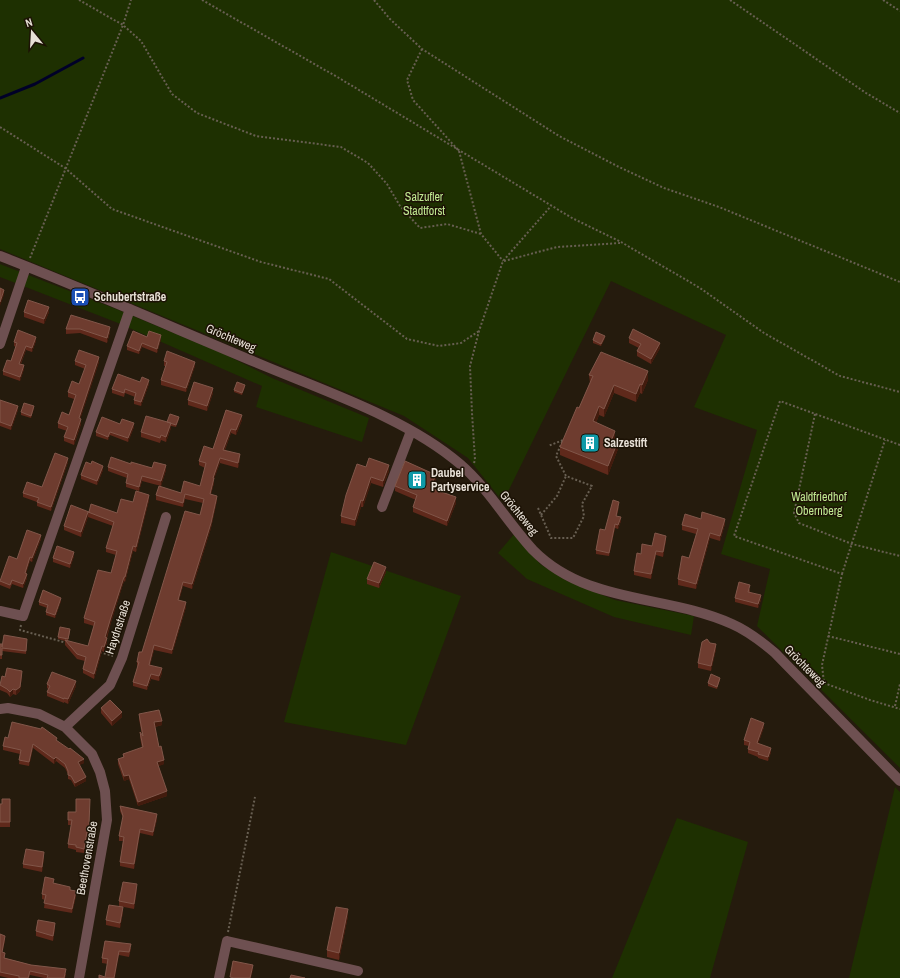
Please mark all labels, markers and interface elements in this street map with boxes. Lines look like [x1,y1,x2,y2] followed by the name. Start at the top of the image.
[12,12,52,52] north arrow
[24,15,34,30] text: N
[403,189,445,219] park label: Salzufler Stadtforst
[69,286,91,308] bus stop icon: Schubertstraße
[94,289,167,305] place label: Schubertstraße
[203,320,259,356] street label: Gröchteweg
[579,432,601,454] building icon: Salzestift
[604,435,648,451] place label: Salzestift
[431,465,490,495] place label: Daubel Partyservice
[406,469,428,491] building icon: Daubel Partyservice
[496,487,542,539] street label: Gröchteweg
[791,489,847,519] park label: Waldfriedhof Obernberg
[102,598,134,656] street label: Haydnstraße
[781,642,830,691] street label: Gröchteweg
[73,820,101,896] street label: Beethovenstraße

